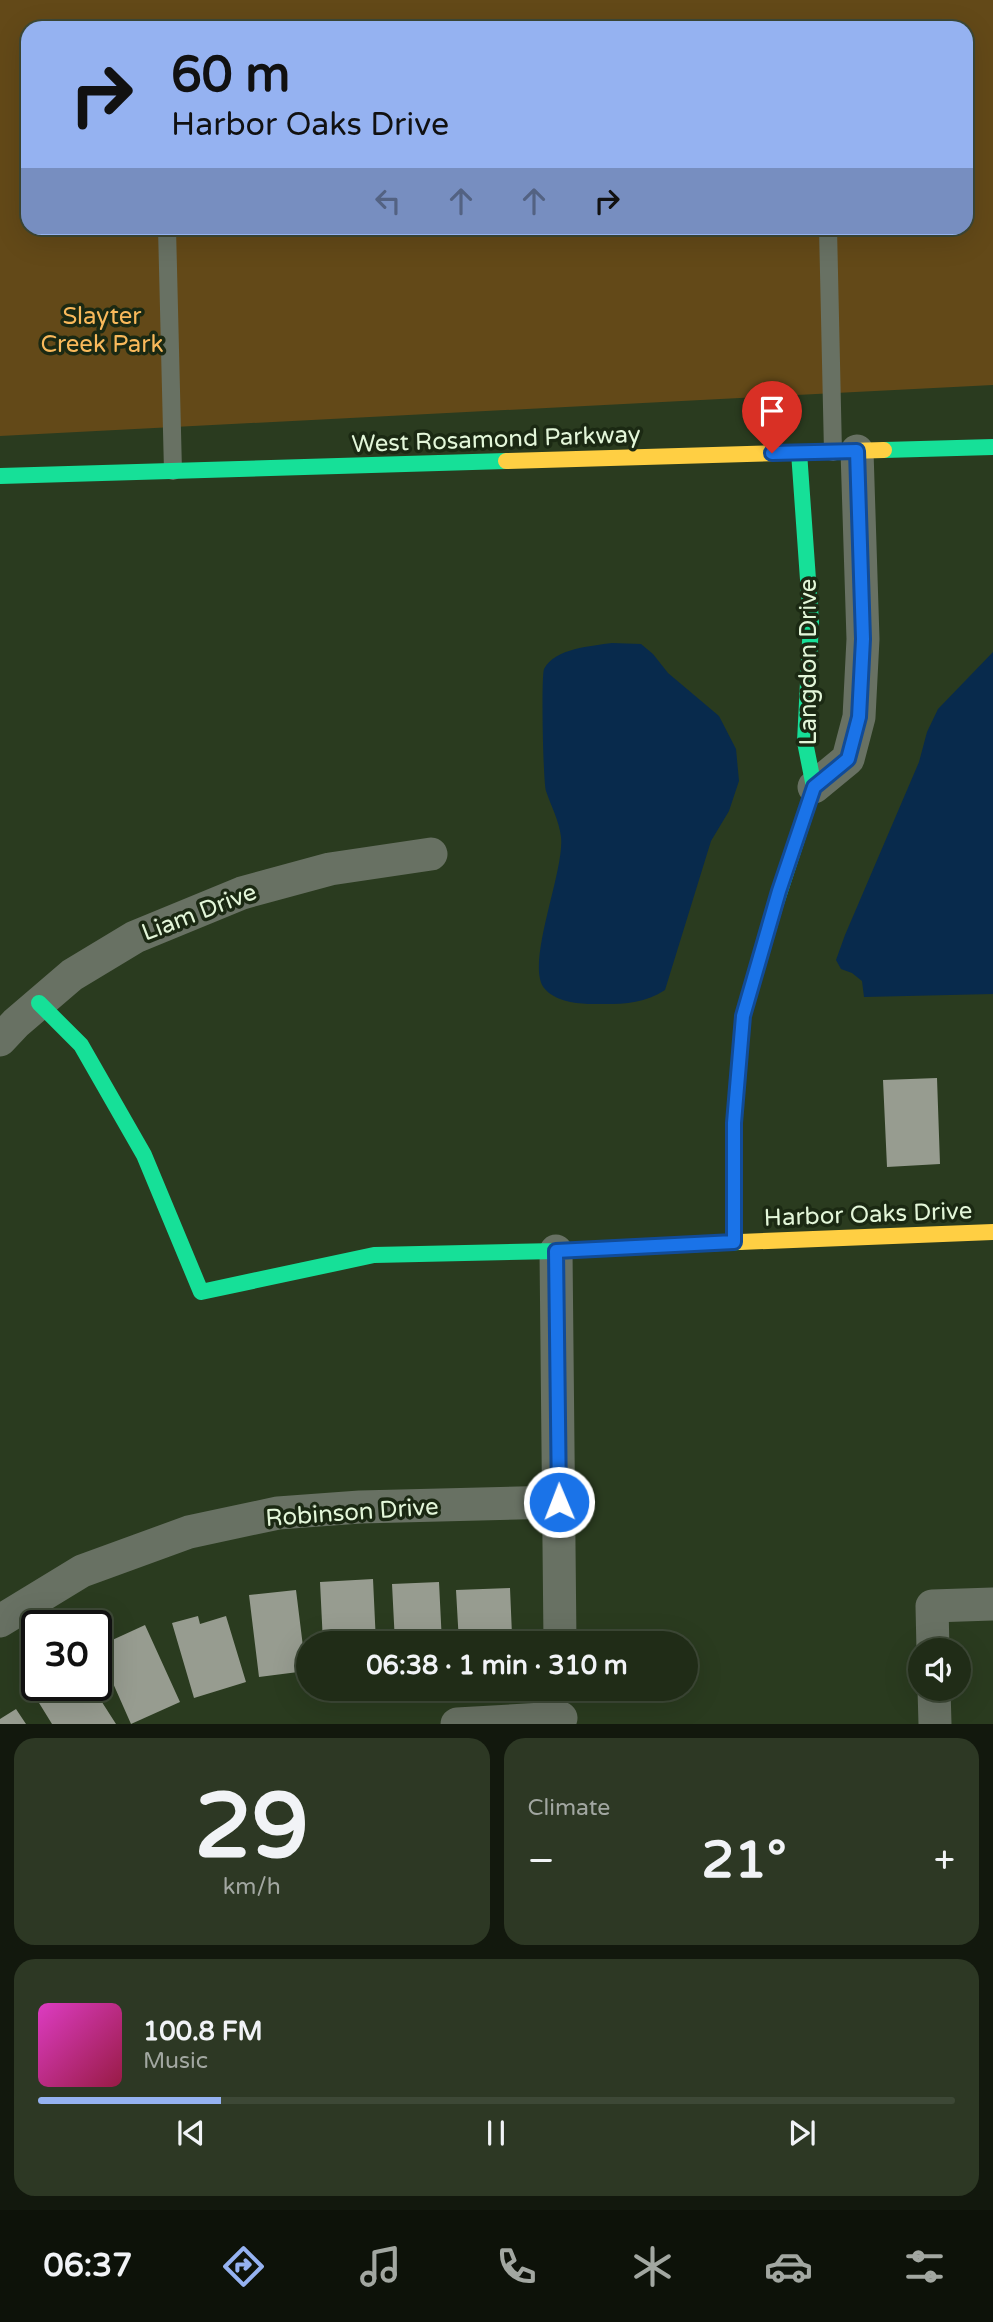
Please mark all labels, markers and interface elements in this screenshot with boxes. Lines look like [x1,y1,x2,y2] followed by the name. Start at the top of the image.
[171,46,290,105] text: 60 m
[56,49,147,140] icon: right
[171,106,449,144] text: Harbor Oaks Drive
[369,182,407,220] icon: left
[442,182,480,220] icon: ahead
[515,182,553,220] icon: ahead
[588,182,626,220] icon: right
[40,302,164,359] park label: Slayter Creek Park
[742,381,802,453] pin
[753,392,791,430] icon: arrive
[351,420,641,459] street label: West Rosamond Parkway
[794,579,823,745] street label: Langdon Drive
[138,877,261,948] street label: Liam Drive
[763,1196,973,1233] street label: Harbor Oaks Drive
[522,1465,596,1539] position arrow
[264,1492,440,1533] street label: Robinson Drive
[21,1610,112,1701] speed limit sign: 30
[908,1638,971,1701] map controls
[908,1638,971,1701] button: sound
[366,1650,628,1681] text: 06:38 · 1 min · 310 m
[195,1772,309,1882] text: 29
[528,1794,610,1822] text: Climate
[702,1829,787,1892] text: 21°
[528,1838,555,1884] text: −
[934,1838,955,1884] text: +
[223,1873,281,1901] text: km/h
[143,2016,263,2047] text: 100.8 FM
[143,2047,208,2075] text: Music
[172,2114,210,2152] icon: previous
[477,2114,515,2152] icon: pause
[783,2114,821,2152] icon: next
[219,2242,268,2291] icon: directions
[356,2242,405,2291] icon: music
[492,2242,541,2291] icon: phone
[628,2242,677,2291] icon: climate
[764,2242,813,2291] icon: car
[900,2242,949,2291] icon: filters
[44,2247,132,2285] text: 06:37

